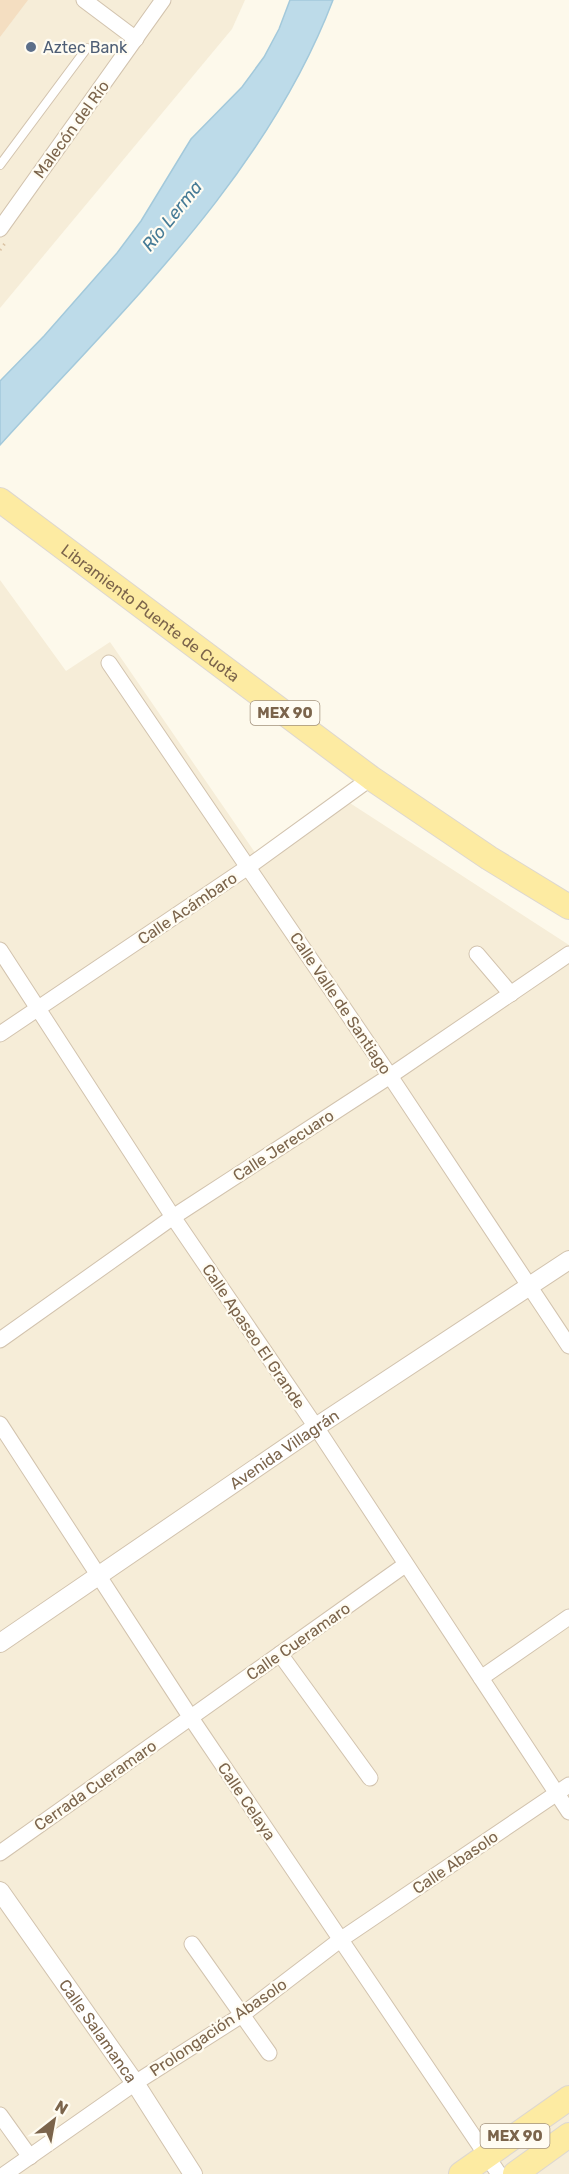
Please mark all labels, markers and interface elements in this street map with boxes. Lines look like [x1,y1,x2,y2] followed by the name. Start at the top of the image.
[43,38,128,57] place label: Aztec Bank
[24,40,38,54] marker: Aztec Bank
[30,77,113,182] street label: Malecón del Río
[137,176,207,256] water label: Río Lerma
[57,540,243,686] street label: Libramiento Puente de Cuota
[250,701,320,725] road number: MEX 90
[134,868,241,949] street label: Calle Acámbaro
[286,929,395,1078] street label: Calle Valle de Santiago
[229,1106,337,1185] street label: Calle Jerecuaro
[198,1260,309,1412] street label: Calle Apaseo El Grande
[226,1406,343,1493] street label: Avenida Villagrán
[243,1599,354,1684] street label: Calle Cueramaro
[30,1736,160,1835] street label: Cerrada Cueramaro
[214,1759,280,1844] street label: Calle Celaya
[409,1827,502,1898] street label: Calle Abasolo
[146,1974,290,2080] street label: Prolongación Abasolo
[55,1976,141,2087] street label: Calle Salamanca
[24,2090,84,2150] north arrow
[52,2096,71,2119] text: N
[480,2124,550,2148] road number: MEX 90

